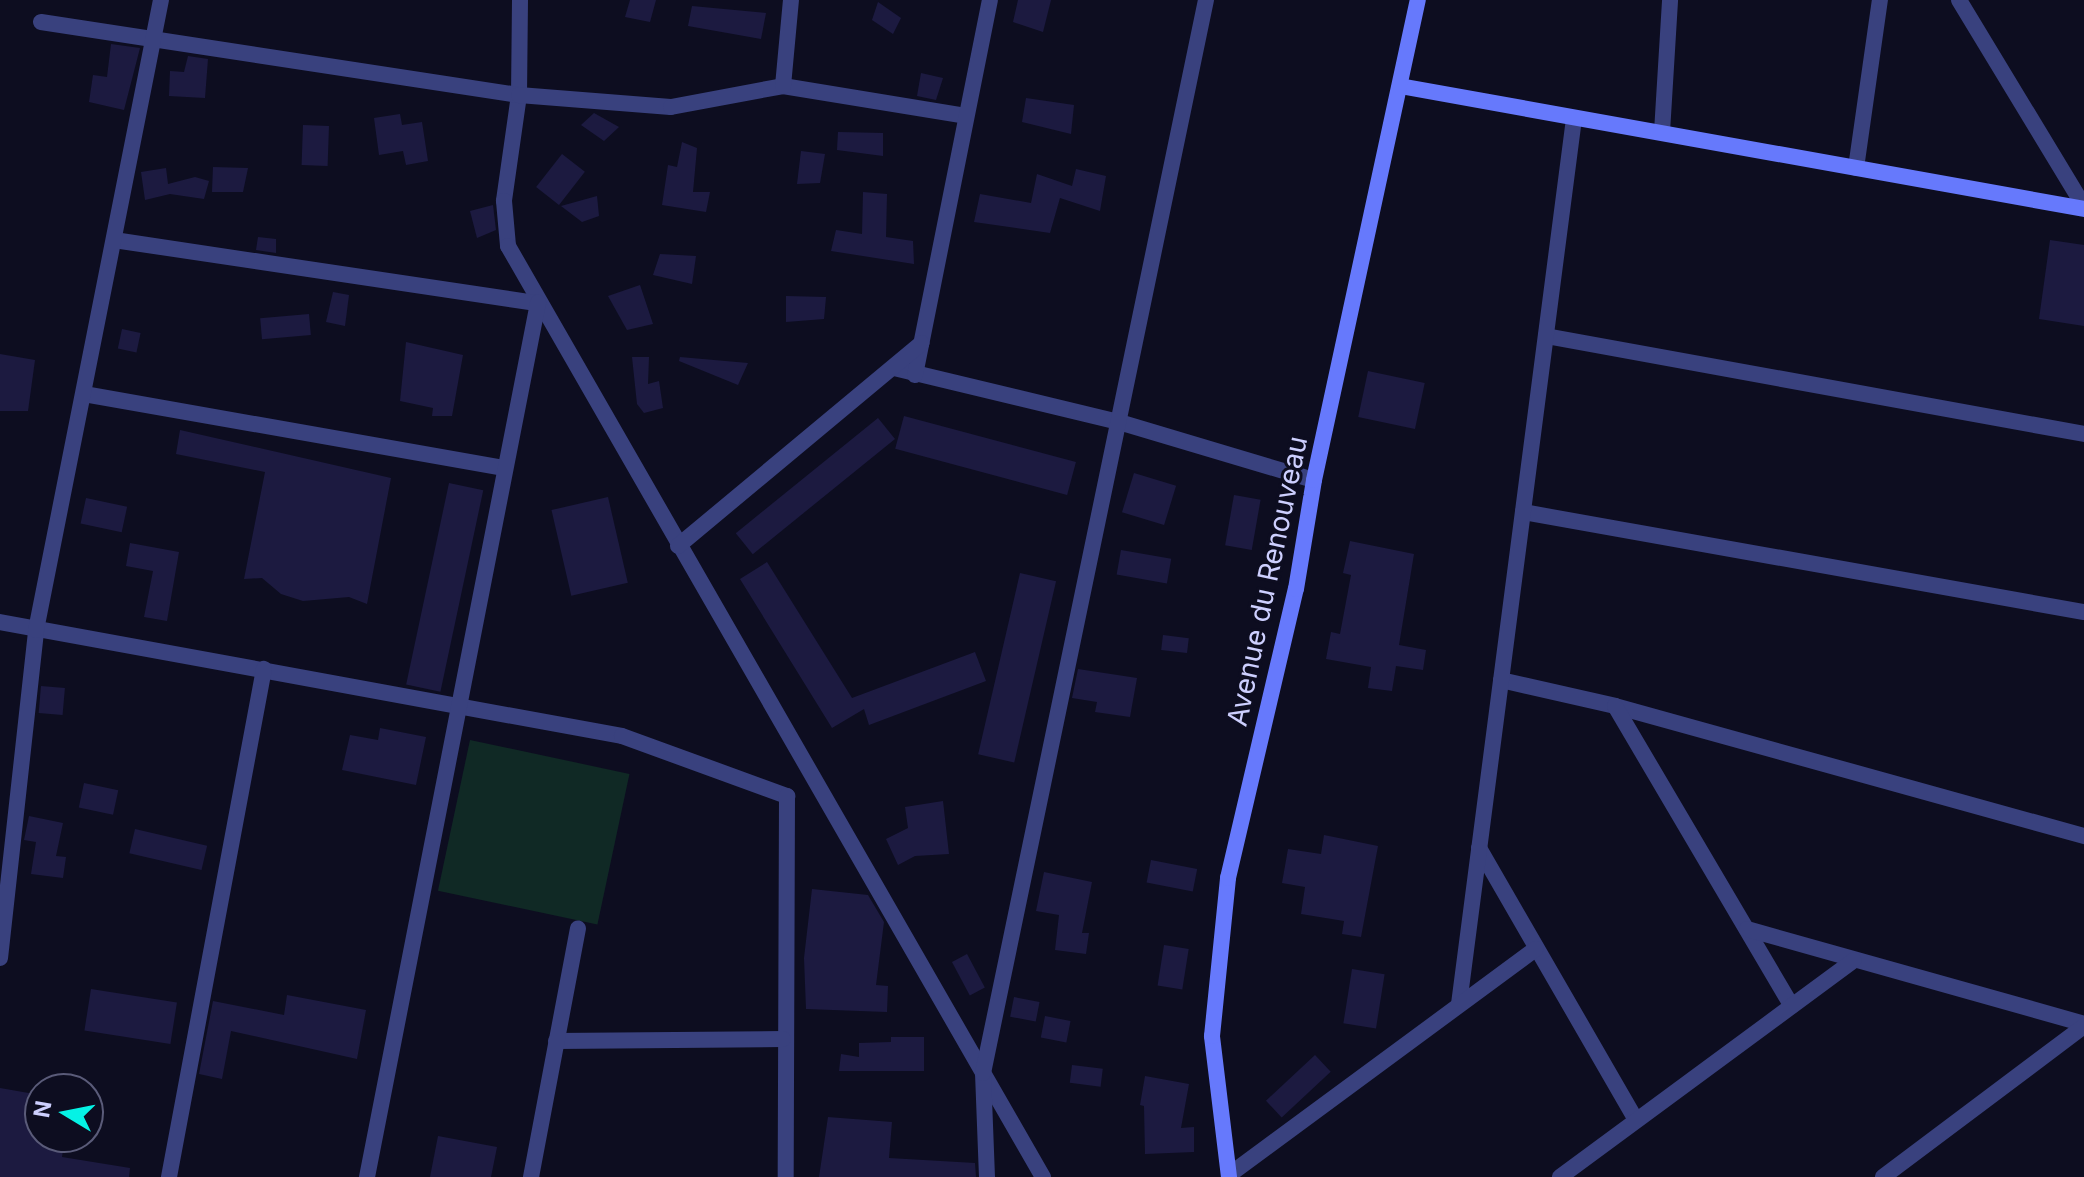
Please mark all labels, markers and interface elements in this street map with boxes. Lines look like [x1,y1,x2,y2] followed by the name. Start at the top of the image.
[1220,433,1314,729] street label: Avenue du Renouveau
[24,1073,104,1153] north arrow
[28,1099,57,1120] text: N

